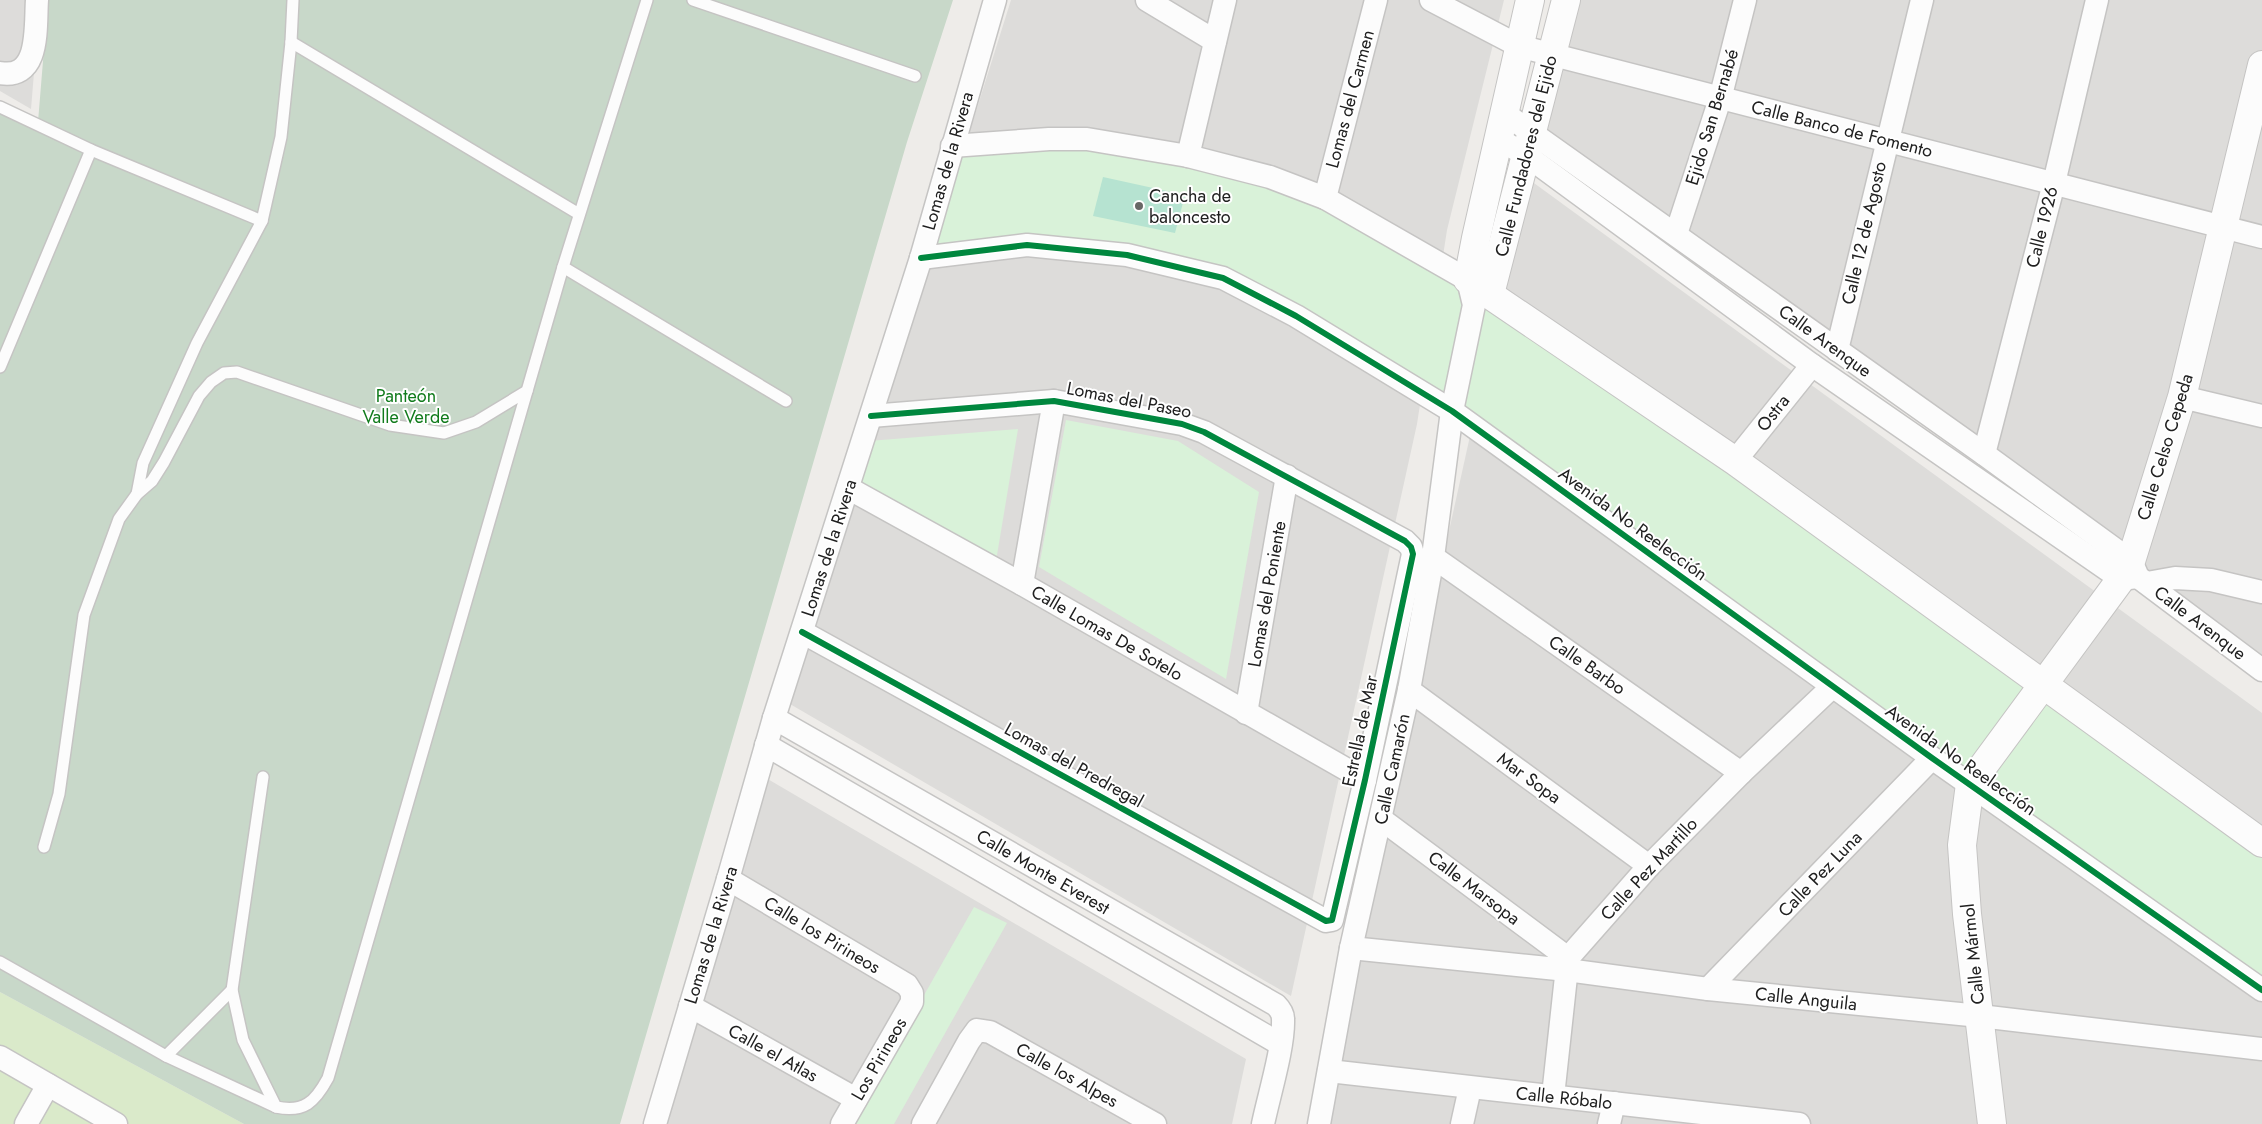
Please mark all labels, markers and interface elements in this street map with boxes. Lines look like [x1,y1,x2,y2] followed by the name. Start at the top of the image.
[1319,27,1381,171] street label: Lomas del Carmen
[1679,46,1745,188] street label: Ejido San Bernabé
[1488,52,1564,259] street label: Calle Fundadores del Ejido
[916,89,980,233] street label: Lomas de la Rivera
[1749,94,1936,164] street label: Calle Banco de Fomento
[1835,159,1893,307] street label: Calle 12 de Agosto
[1149,183,1231,230] place label: Cancha de baloncesto
[2019,184,2065,270] street label: Calle 1926
[1133,200,1145,212] marker: Cancha de baloncesto
[1773,298,1877,384] street label: Calle Arenque
[2130,370,2200,524] street label: Calle Celso Cepeda
[1064,375,1194,425] street label: Lomas del Paseo
[362,383,450,430] park label: Panteón Valle Verde
[1750,389,1796,437] street label: Ostra
[1553,461,1713,587] street label: Avenida No Reelección
[795,476,863,620] street label: Lomas de la Rivera
[1241,519,1293,669] street label: Lomas del Poniente
[1026,579,1188,687] street label: Calle Lomas De Sotelo
[2148,580,2252,666] street label: Calle Arenque
[1543,629,1631,701] street label: Calle Barbo
[1336,672,1385,789] street label: Estrella de Mar
[1880,698,2042,822] street label: Avenida No Reelección
[1368,711,1416,827] street label: Calle Camarón
[1000,716,1148,814] street label: Lomas del Predregal
[1492,746,1566,810] street label: Mar Sopa
[1594,812,1704,926] street label: Calle Pez Martillo
[971,823,1115,921] street label: Calle Monte Everest
[1772,825,1868,923] street label: Calle Pez Luna
[1423,845,1525,931] street label: Calle Marsopa
[678,863,744,1007] street label: Lomas de la Rivera
[759,890,885,980] street label: Calle los Pirineos
[1955,902,1991,1006] street label: Calle Mármol
[1754,981,1858,1017] street label: Calle Anguila
[845,1013,913,1105] street label: Los Pirineos
[723,1018,823,1088] street label: Calle el Atlas
[1011,1036,1123,1114] street label: Calle los Alpes
[1515,1080,1614,1116] street label: Calle Róbalo

